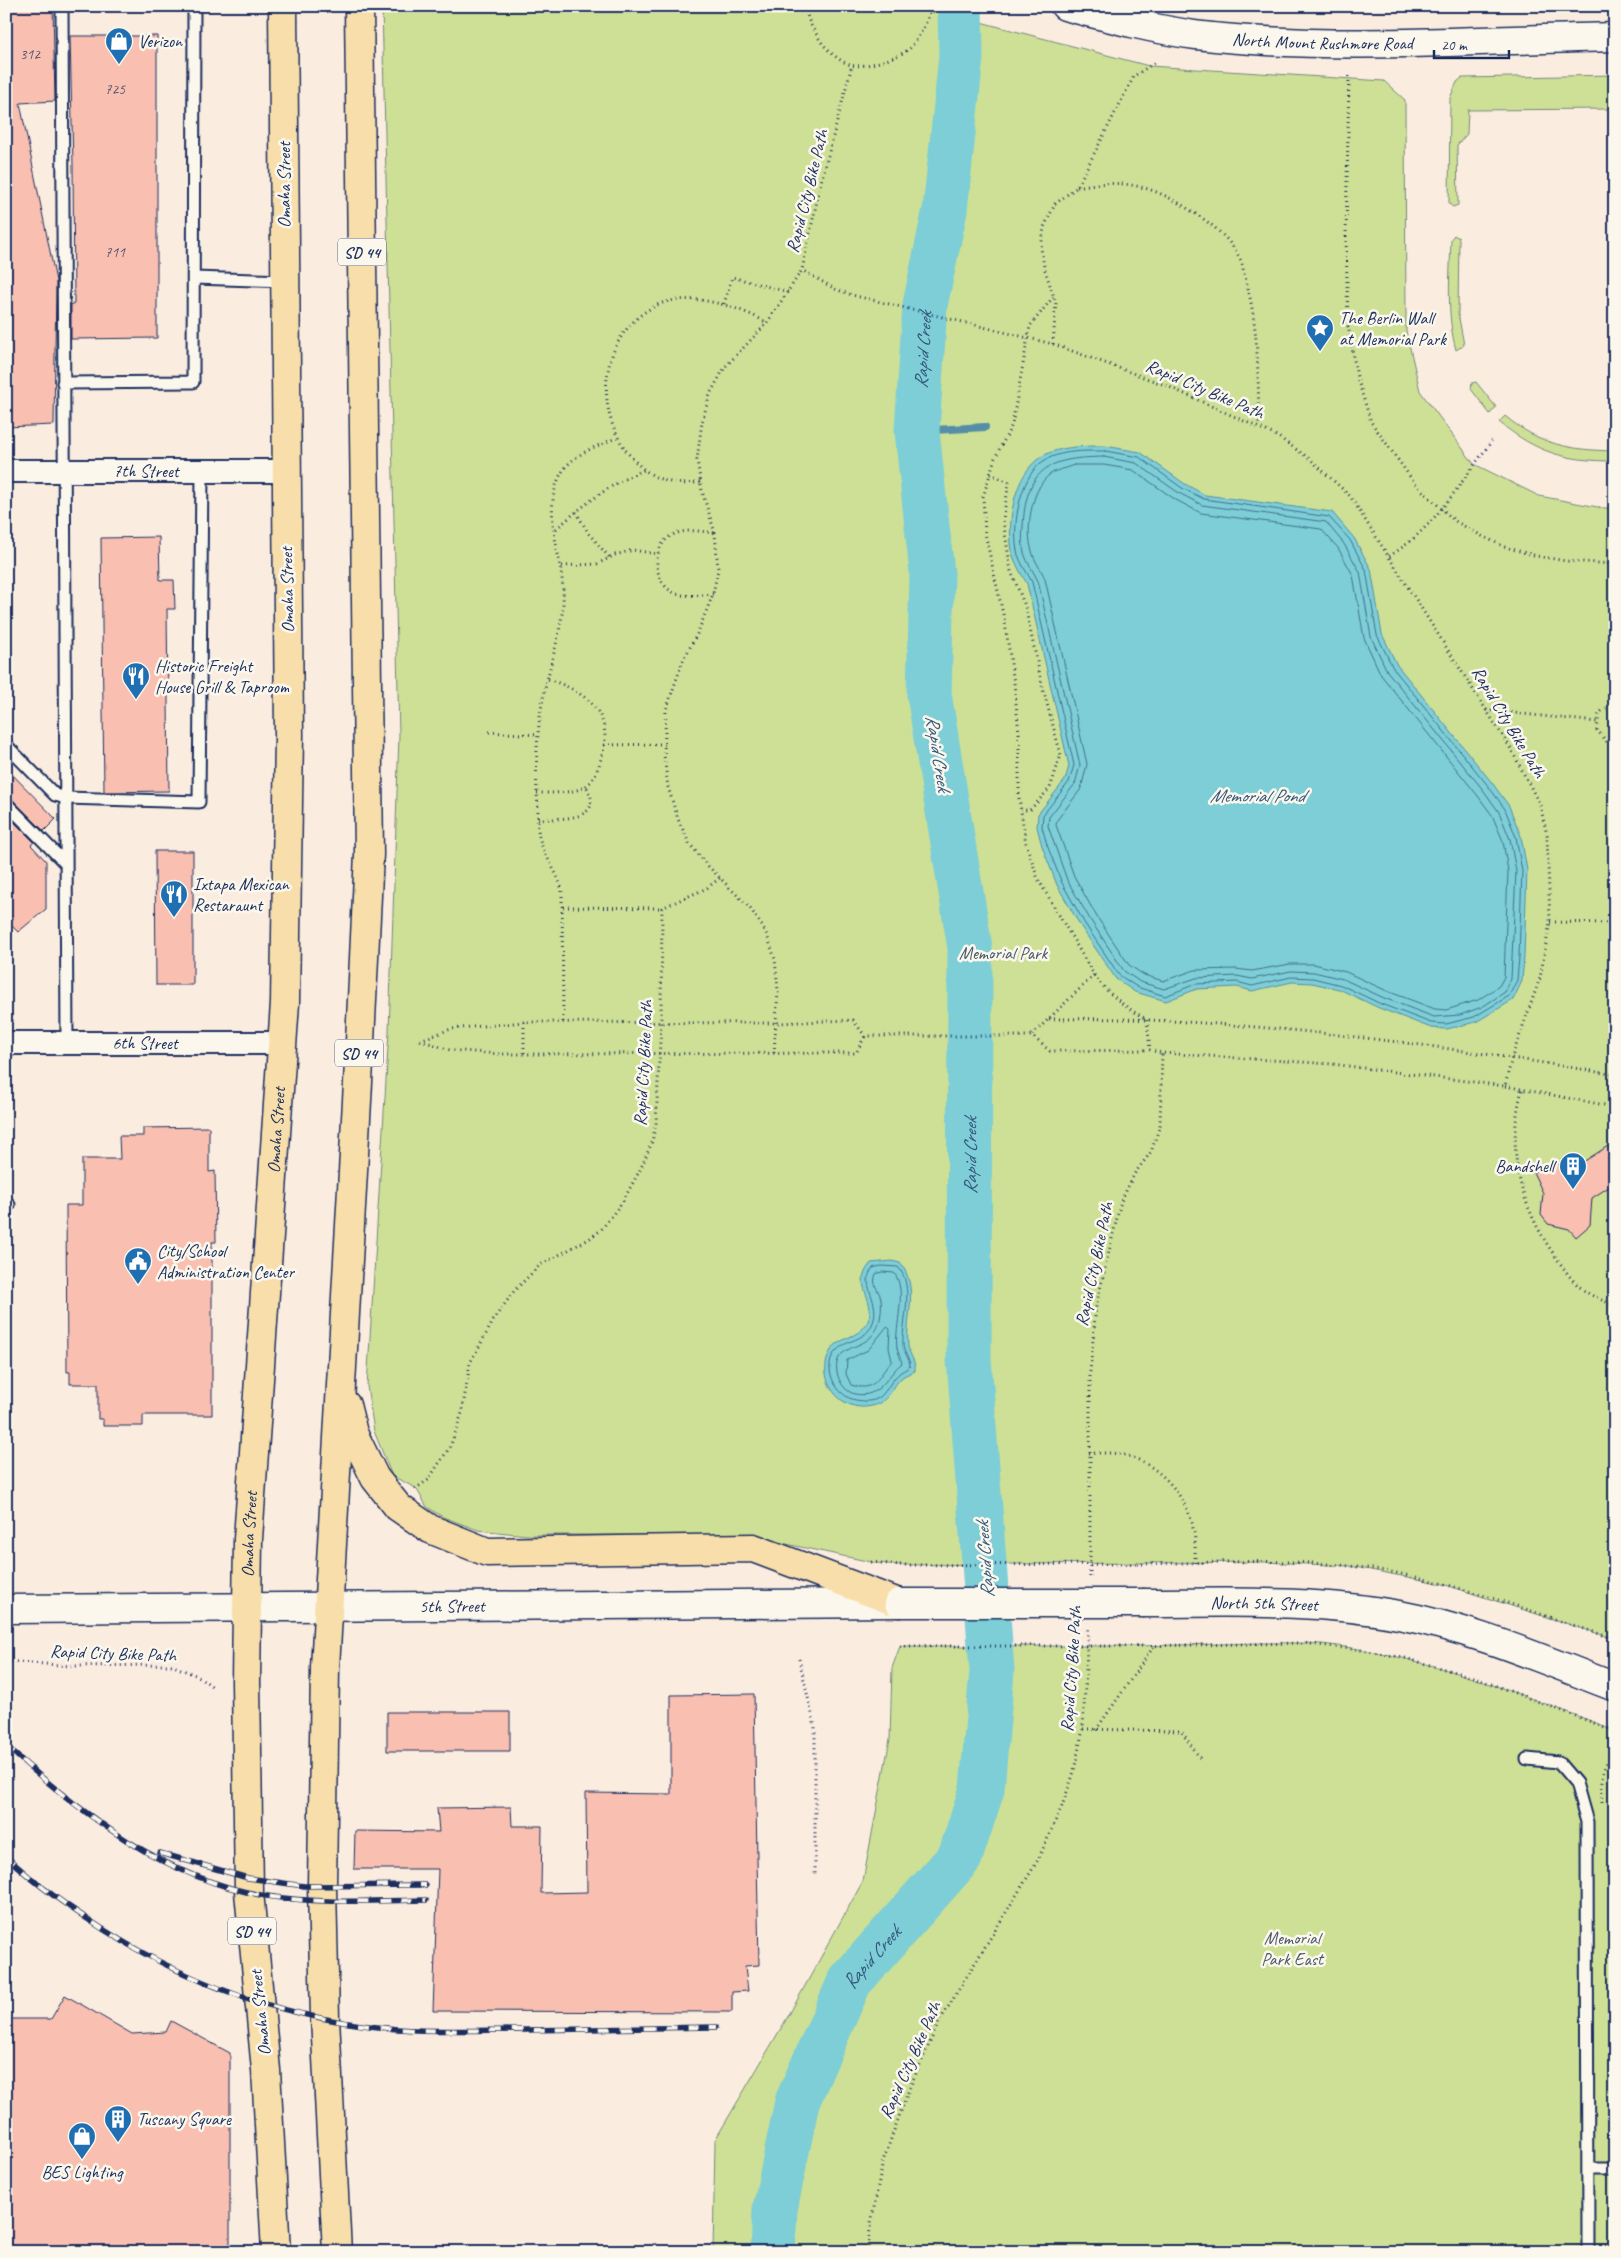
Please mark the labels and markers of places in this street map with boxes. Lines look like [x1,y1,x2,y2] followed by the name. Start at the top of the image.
[104,26,134,65] shop icon: Verizon
[138,30,183,52] place label: Verizon
[1339,307,1447,350] place label: The Berlin Wall at Memorial Park
[1305,313,1335,352] place icon: The Berlin Wall at Memorial Park
[155,655,290,698] place label: Historic Freight House Grill & Taproom
[121,661,151,700] restaurant icon: Historic Freight House Grill & Taproom
[193,873,290,916] place label: Ixtapa Mexican Restaraunt
[159,879,189,918] restaurant icon: Ixtapa Mexican Restaraunt
[1558,1151,1588,1190] building icon: Bandshell
[1495,1155,1557,1177] place label: Bandshell
[157,1240,295,1283] place label: City/School Administration Center
[123,1246,153,1285] public building icon: City/School Administration Center
[103,2104,133,2143] building icon: Tuscany Square
[137,2108,232,2130] place label: Tuscany Square
[67,2121,97,2160] shop icon: BES Lighting
[41,2161,124,2183] place label: BES Lighting

